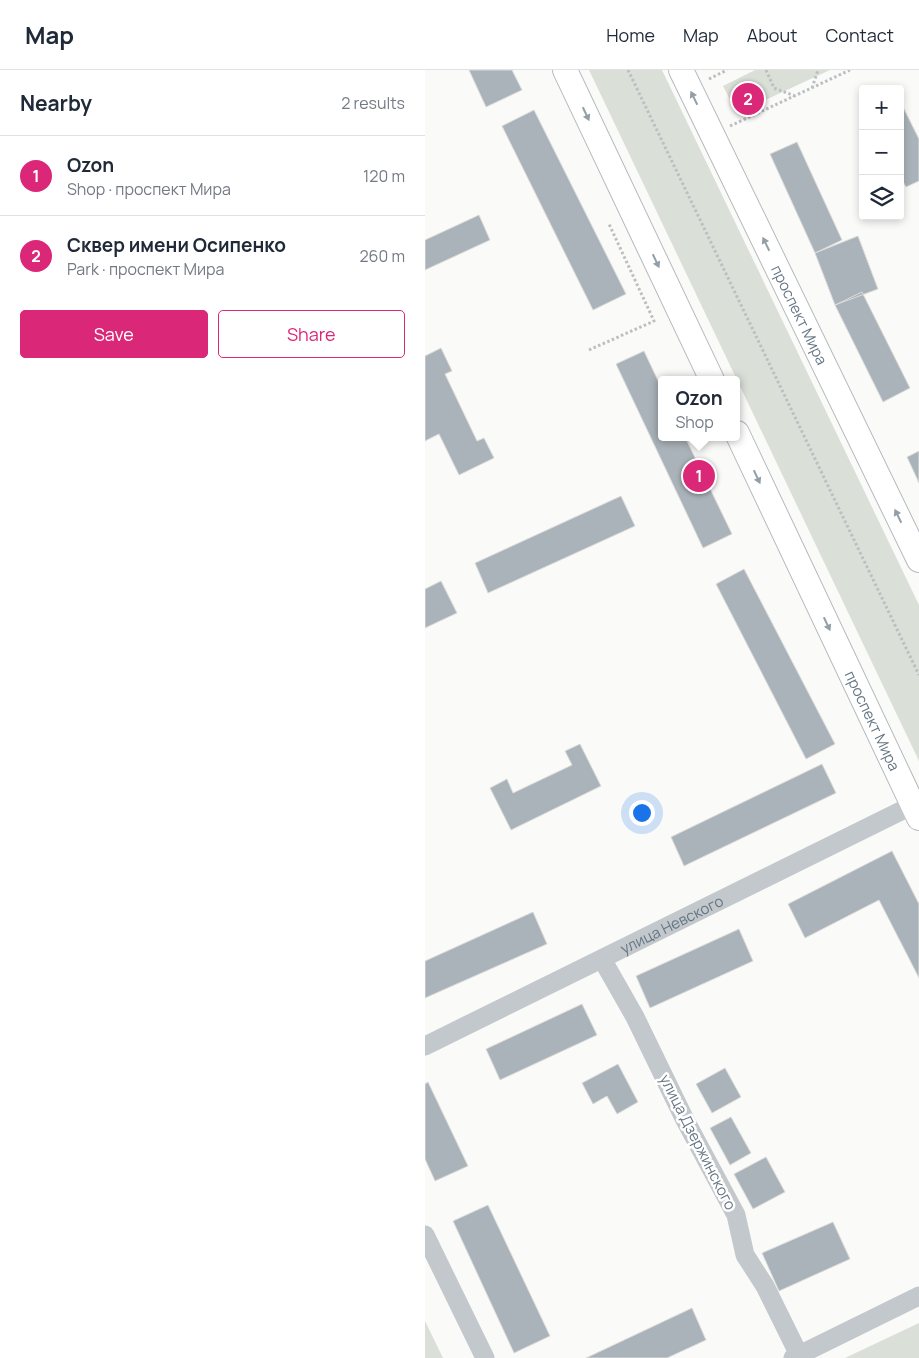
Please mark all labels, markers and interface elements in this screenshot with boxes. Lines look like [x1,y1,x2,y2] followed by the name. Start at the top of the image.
[25,18,74,51] text: Map
[606,23,655,47] text: Home
[683,23,719,47] text: Map
[747,23,797,47] text: About
[825,23,894,47] text: Contact
[732,80,764,118] pin: 2
[859,85,904,220] map controls
[859,85,904,130] button: +
[20,89,92,117] text: Nearby
[690,91,698,105] one-way arrow
[341,92,405,114] text: 2 results
[582,107,590,121] one-way arrow
[859,130,904,175] button: −
[67,152,114,178] text: Ozon
[32,165,40,187] text: 1
[363,165,405,187] text: 120 m
[859,175,904,220] button: layers
[67,178,231,200] text: Shop · проспект Мира
[67,232,286,258] text: Сквер имени Осипенко
[761,237,769,251] one-way arrow
[31,245,41,267] text: 2
[359,245,405,267] text: 260 m
[652,254,660,268] one-way arrow
[67,258,224,280] text: Park · проспект Мира
[767,261,833,368] street label: проспект Мира
[20,310,208,358] button: Save
[218,310,405,358] button: Share
[658,376,740,441] popup
[675,385,723,411] text: Ozon
[675,411,714,433] text: Shop
[683,457,715,495] pin: 1
[754,470,762,484] one-way arrow
[894,509,902,523] one-way arrow
[823,617,831,631] one-way arrow
[840,667,906,774] street label: проспект Мира
[629,800,655,826] your location
[616,890,727,959] street label: улица Невского
[655,1071,741,1213] street label: улица Дзержинского

